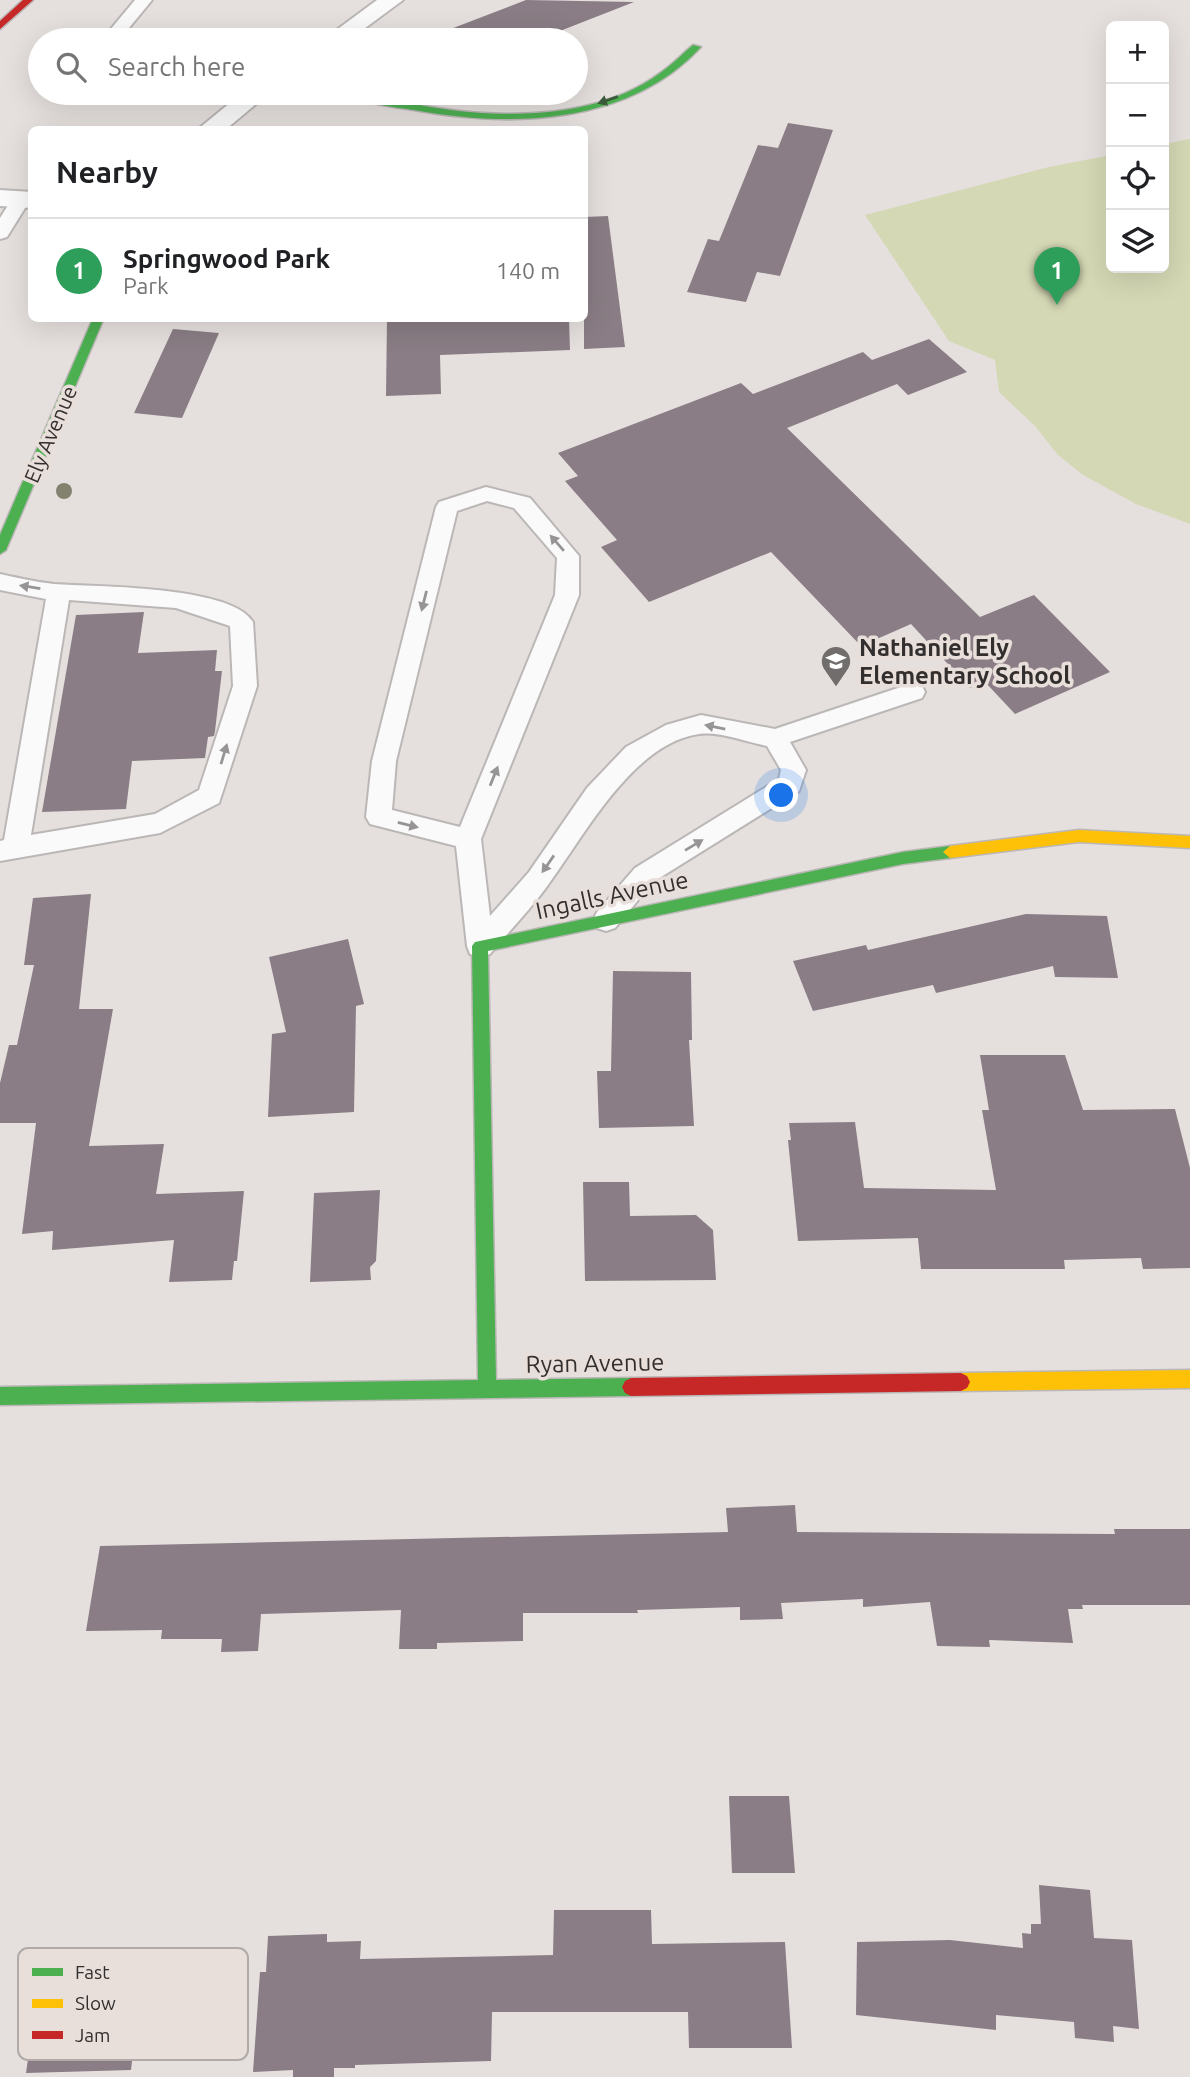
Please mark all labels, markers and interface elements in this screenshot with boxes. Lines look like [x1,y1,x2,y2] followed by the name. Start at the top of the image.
[1106,21,1169,273] map controls
[1106,21,1169,84] button: +
[28,28,588,105] search box
[52,48,90,86] icon: search
[108,52,245,81] text: Search here
[1106,84,1169,147] button: −
[597,95,618,106] one-way arrow
[1106,147,1169,210] button: locate
[56,155,158,189] text: Nearby
[1106,210,1169,273] button: layers
[123,244,330,273] text: Springwood Park
[1034,247,1080,305] pin: 1
[73,258,85,283] text: 1
[496,258,560,283] text: 140 m
[123,273,169,298] text: Park
[19,382,81,486] street label: Ely Avenue
[549,534,565,552] one-way arrow
[18,581,40,592] one-way arrow
[418,590,429,612] one-way arrow
[859,634,1071,689] place label: Nathaniel Ely Elementary School
[819,644,853,688] school or university icon: Nathaniel Ely Elementary School
[704,721,726,732] one-way arrow
[219,743,229,764] one-way arrow
[489,766,500,787] one-way arrow
[764,778,798,812] your location
[397,820,419,831] one-way arrow
[684,839,703,851] one-way arrow
[541,855,555,873] one-way arrow
[533,866,691,924] street label: Ingalls Avenue
[525,1348,665,1378] street label: Ryan Avenue
[18,1948,248,2060] legend
[75,1961,110,1983] text: Fast
[75,1992,116,2014] text: Slow
[75,2024,111,2046] text: Jam

